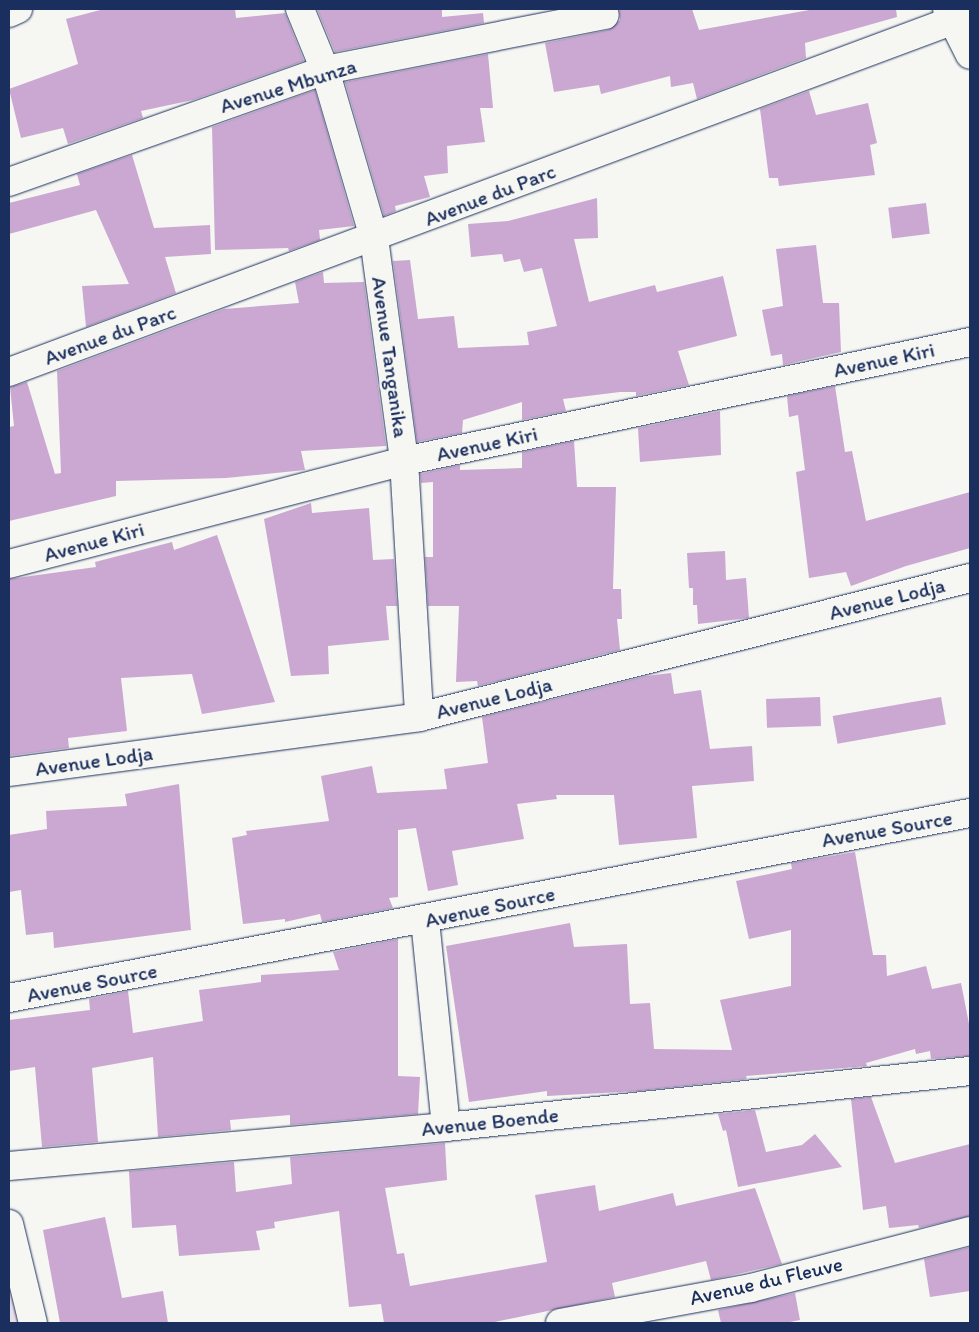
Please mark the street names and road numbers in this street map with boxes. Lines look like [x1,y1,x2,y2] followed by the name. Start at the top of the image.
[217,53,359,119] street label: Avenue Mbunza
[421,158,559,232] street label: Avenue du Parc
[366,275,414,439] street label: Avenue Tanganika
[41,299,179,371] street label: Avenue du Parc
[831,337,937,383] street label: Avenue Kiri
[434,421,540,467] street label: Avenue Kiri
[41,517,147,567] street label: Avenue Kiri
[826,572,948,626] street label: Avenue Lodja
[433,671,555,725] street label: Avenue Lodja
[33,740,155,782] street label: Avenue Lodja
[820,805,954,853] street label: Avenue Source
[423,881,557,933] street label: Avenue Source
[25,958,159,1008] street label: Avenue Source
[420,1102,560,1142] street label: Avenue Boende
[687,1251,845,1311] street label: Avenue du Fleuve

